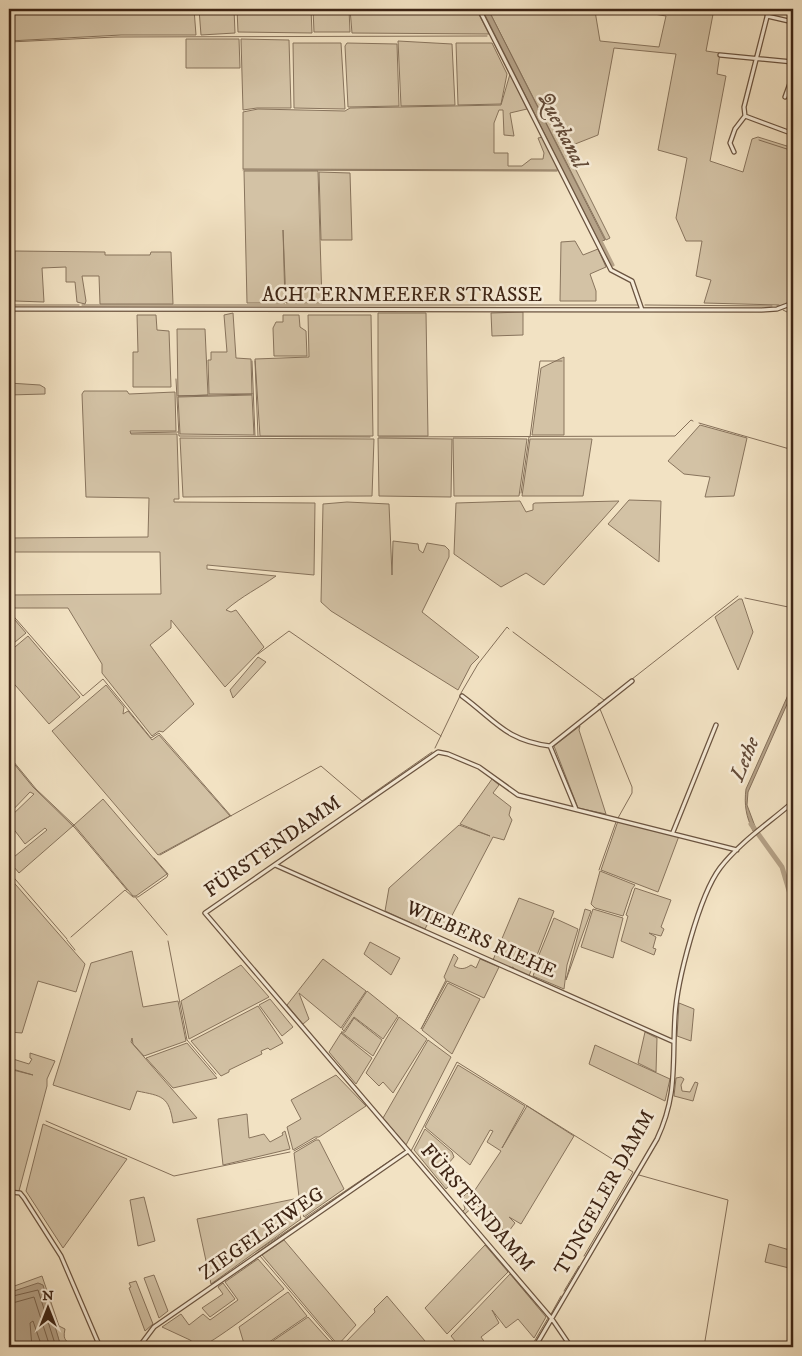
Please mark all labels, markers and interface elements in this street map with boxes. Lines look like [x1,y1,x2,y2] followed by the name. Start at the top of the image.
[532,87,593,175] water label: Querkanal
[262,283,542,308] street label: ACHTERNMEERER STRASSE
[724,732,766,786] water label: Lethe
[200,791,346,903] street label: FÜRSTENDAMM
[401,895,560,984] street label: WIEBERS RIEHE
[549,1106,661,1280] street label: TUNGELER DAMM
[415,1139,539,1277] street label: FÜRSTENDAMM
[195,1182,329,1286] street label: ZIEGELEIWEG
[22,1284,72,1334] north arrow
[42,1287,54,1305] text: N

